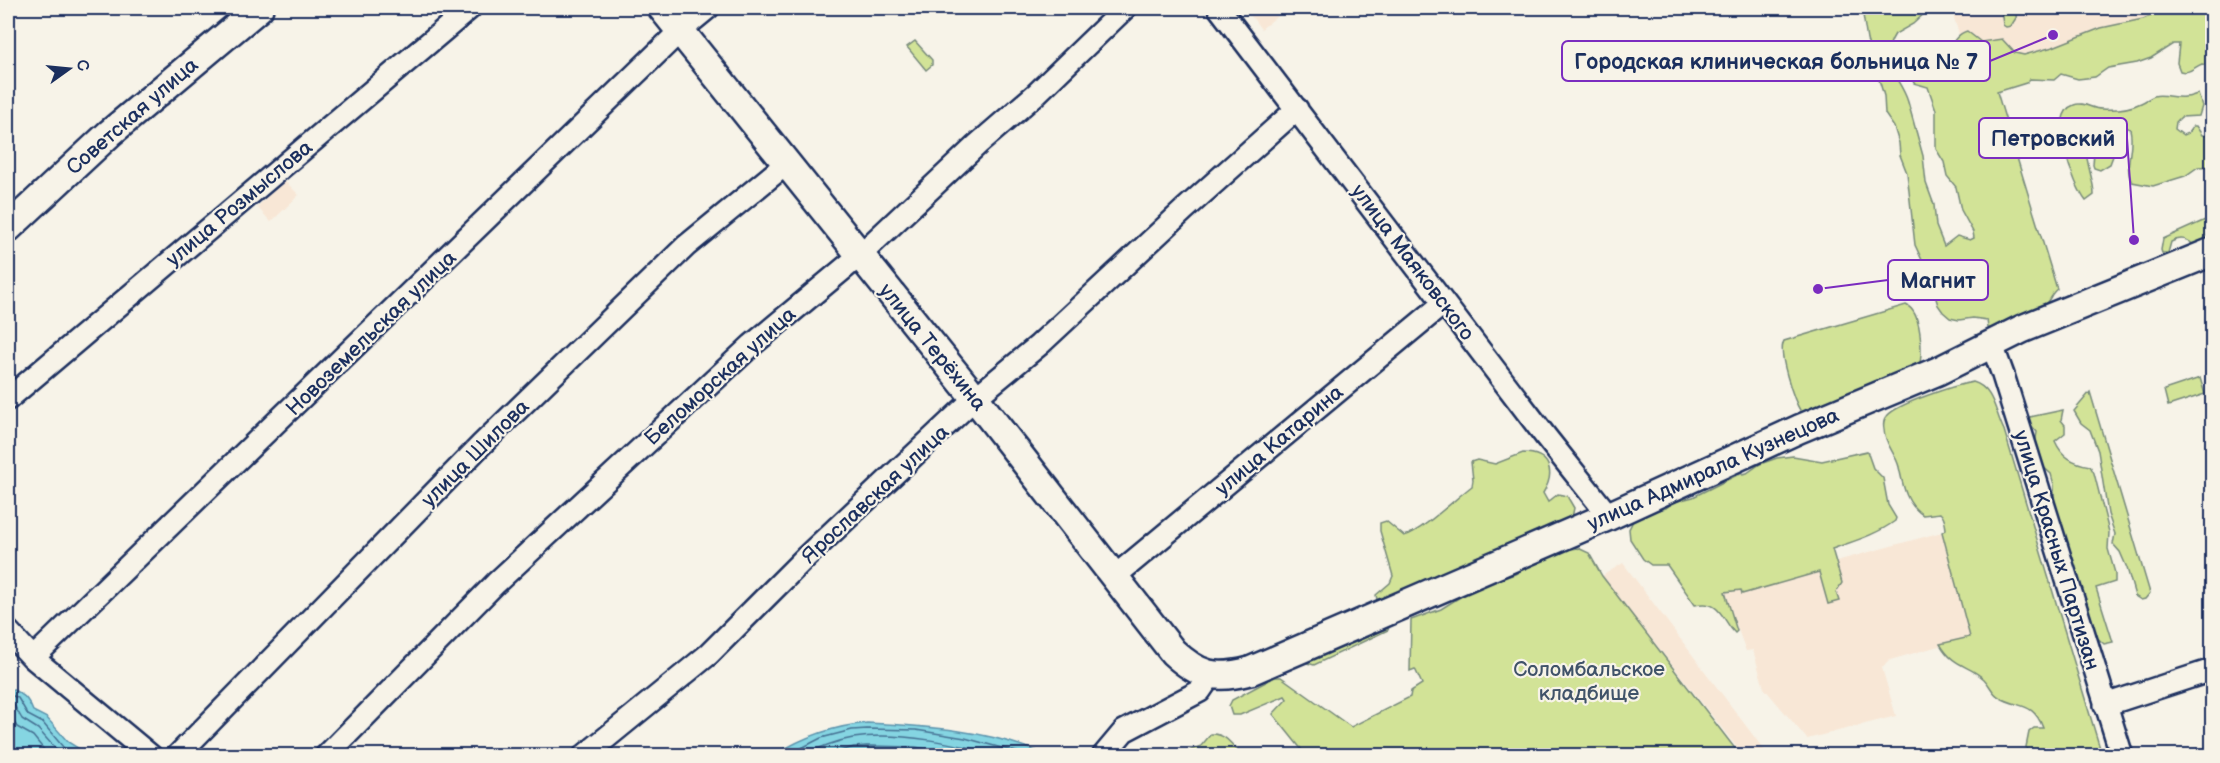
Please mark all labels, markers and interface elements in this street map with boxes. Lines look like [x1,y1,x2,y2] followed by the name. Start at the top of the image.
[39,39,99,99] north arrow
[1562,41,1990,81] callout: Городская клиническая больница № 7
[1574,49,1978,76] text: Городская клиническая больница № 7
[61,52,203,180] street label: Советская улица
[1979,118,2127,158] callout: Петровский
[1991,126,2115,153] text: Петровский
[161,134,318,272] street label: улица Розмыслова
[1346,179,1479,345] street label: улица Маяковского
[281,245,462,421] street label: Новоземельская улица
[1888,260,1988,300] callout: Магнит
[1900,268,1976,295] text: Магнит
[874,279,992,416] street label: улица Терёхина
[640,302,801,451] street label: Беломорская улица
[1210,379,1349,501] street label: улица Катарина
[416,394,535,512] street label: улица Шилова
[1584,402,1843,536] street label: улица Адмирала Кузнецова
[797,419,955,569] street label: Ярославская улица
[2008,427,2105,673] street label: улица Красных Партизан
[1513,657,1665,706] park label: Соломбальское кладбище

